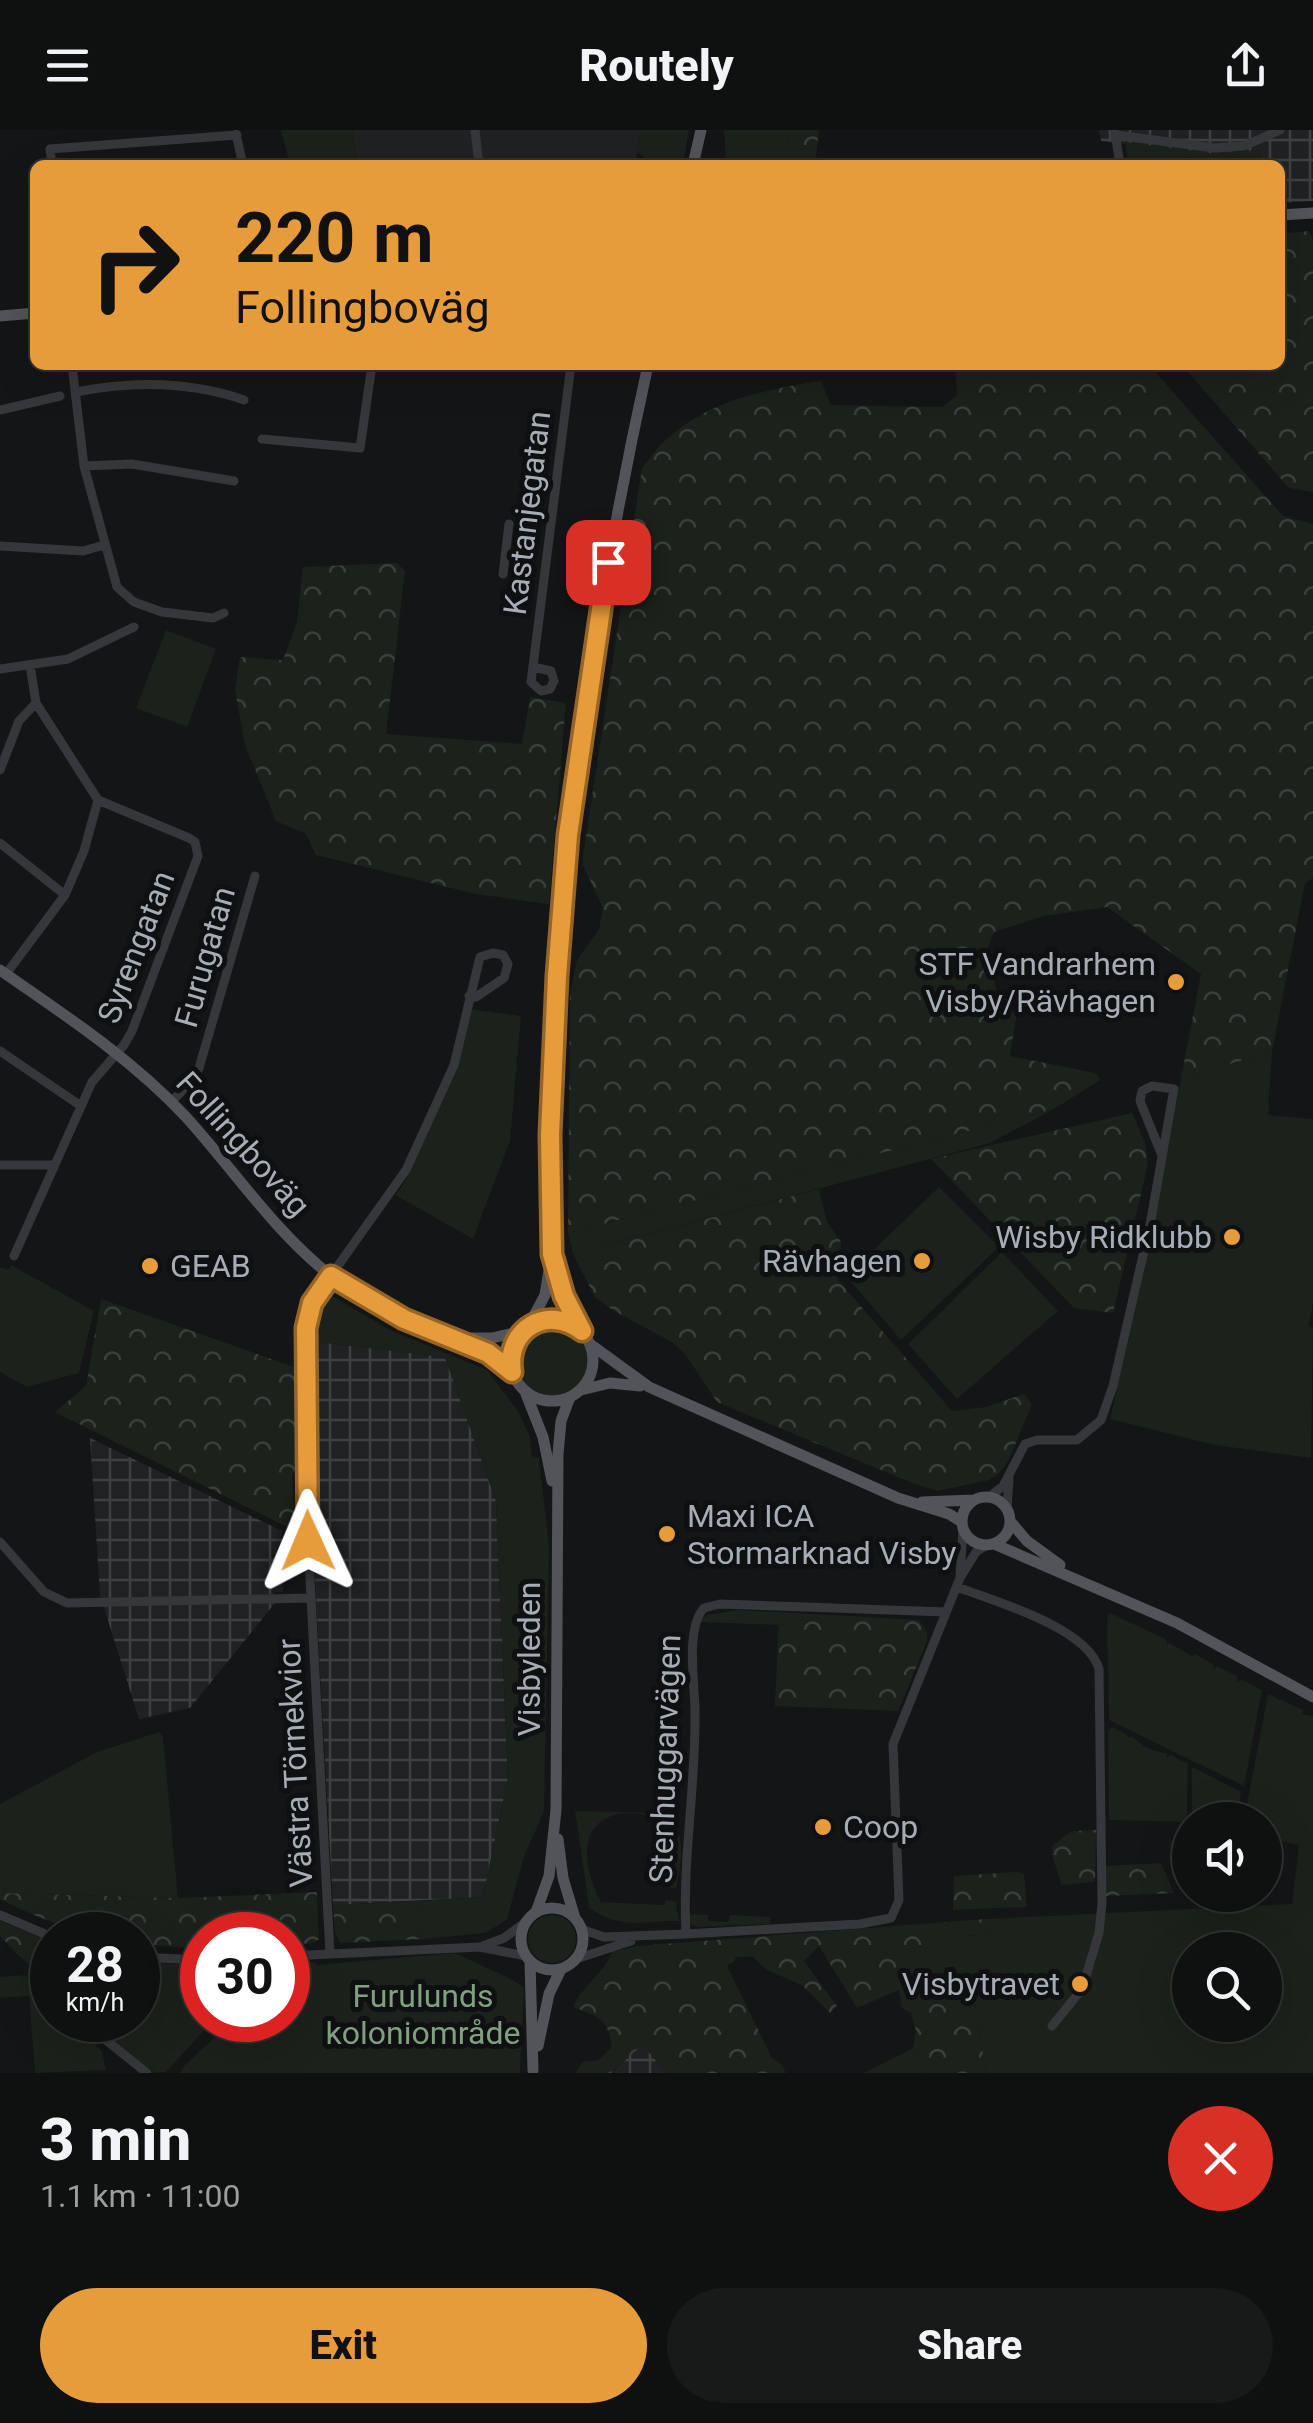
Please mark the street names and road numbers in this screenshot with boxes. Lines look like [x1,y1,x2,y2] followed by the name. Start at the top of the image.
[496,409,558,617] street label: Kastanjegatan
[90,865,182,1029] street label: Syrengatan
[167,882,243,1032] street label: Furugatan
[168,1064,318,1224] street label: Follingboväg
[510,1581,548,1737] street label: Visbyleden
[642,1634,688,1884] street label: Stenhuggarvägen
[270,1638,320,1888] street label: Västra Törnekvior

